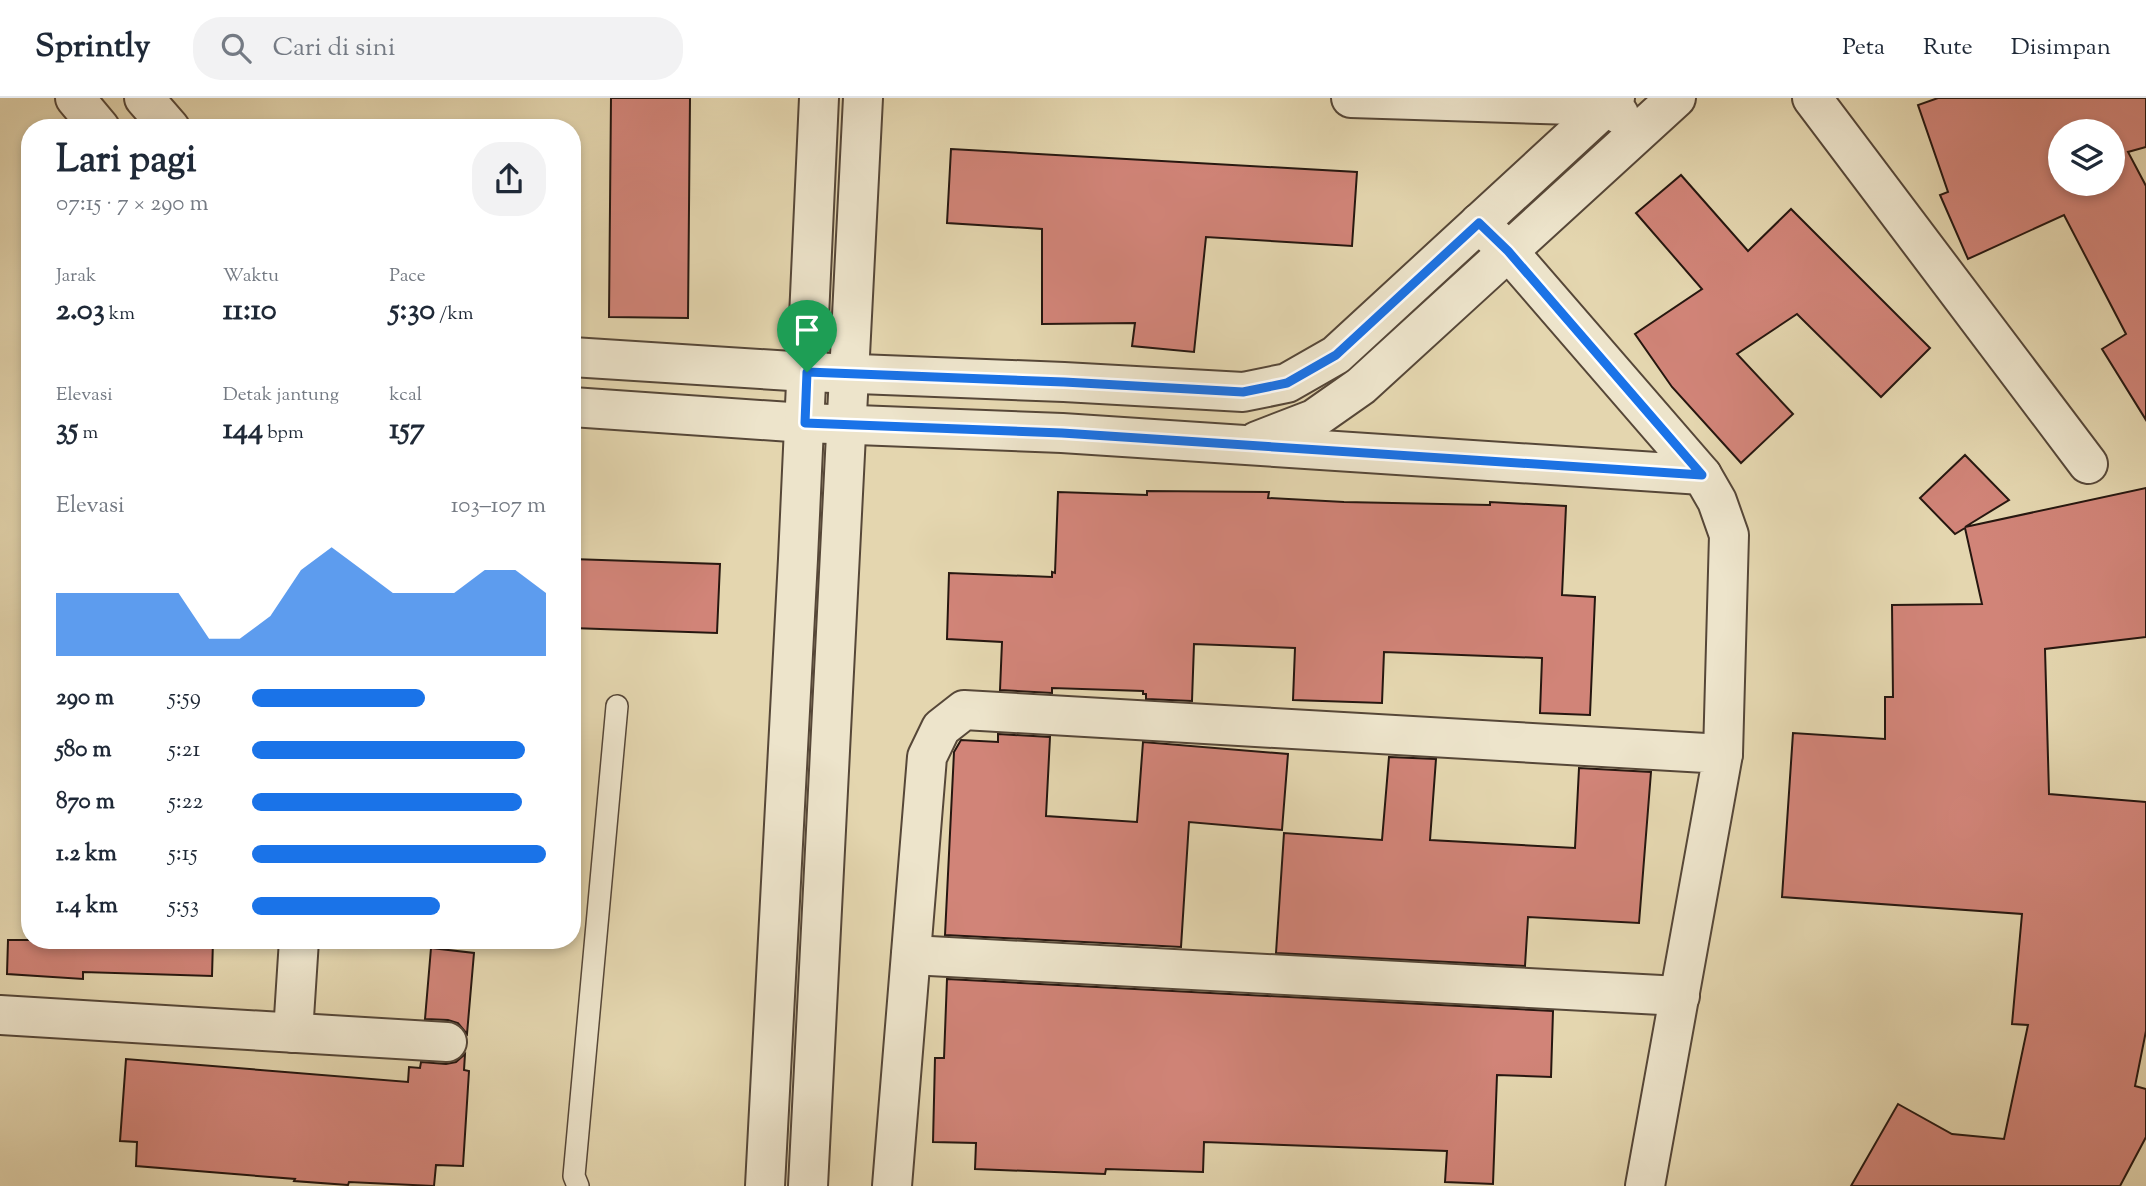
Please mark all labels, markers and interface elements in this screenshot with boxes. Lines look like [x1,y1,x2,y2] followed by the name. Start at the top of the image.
[193,17,683,80] search box
[35,24,151,72] text: Sprintly
[217,29,255,67] icon: search
[273,30,395,67] text: Cari di sini
[1842,31,1885,65] text: Peta
[1923,31,1973,65] text: Rute
[2011,31,2111,65] text: Disimpan
[2048,119,2125,196] map controls
[2048,119,2125,196] button: layers
[56,135,196,189] text: Lari pagi
[472,142,546,216] button: share
[56,188,208,221] text: 07:15 · 7 × 290 m
[56,263,96,290] text: Jarak
[223,263,279,290] text: Waktu
[389,263,426,290] text: Pace
[56,290,105,333] text: 2.03
[223,290,277,333] text: 11:10
[389,290,435,333] text: 5:30
[777,300,837,372] pin
[105,301,135,328] text: km
[435,301,474,328] text: /km
[788,311,826,349] icon: arrive
[56,382,113,409] text: Elevasi
[223,382,339,409] text: Detak jantung
[389,382,422,409] text: kcal
[56,409,78,452] text: 35
[223,409,263,452] text: 144
[389,409,425,452] text: 157
[78,420,98,447] text: m
[263,420,304,447] text: bpm
[56,490,125,523] text: Elevasi
[451,490,546,523] text: 103–107 m
[56,682,114,715] text: 290 m
[168,682,201,715] text: 5:59
[56,734,111,767] text: 580 m
[168,734,200,767] text: 5:21
[56,786,115,819] text: 870 m
[168,786,203,819] text: 5:22
[56,838,117,871] text: 1.2 km
[168,838,198,871] text: 5:15
[56,890,118,923] text: 1.4 km
[168,890,199,923] text: 5:53

